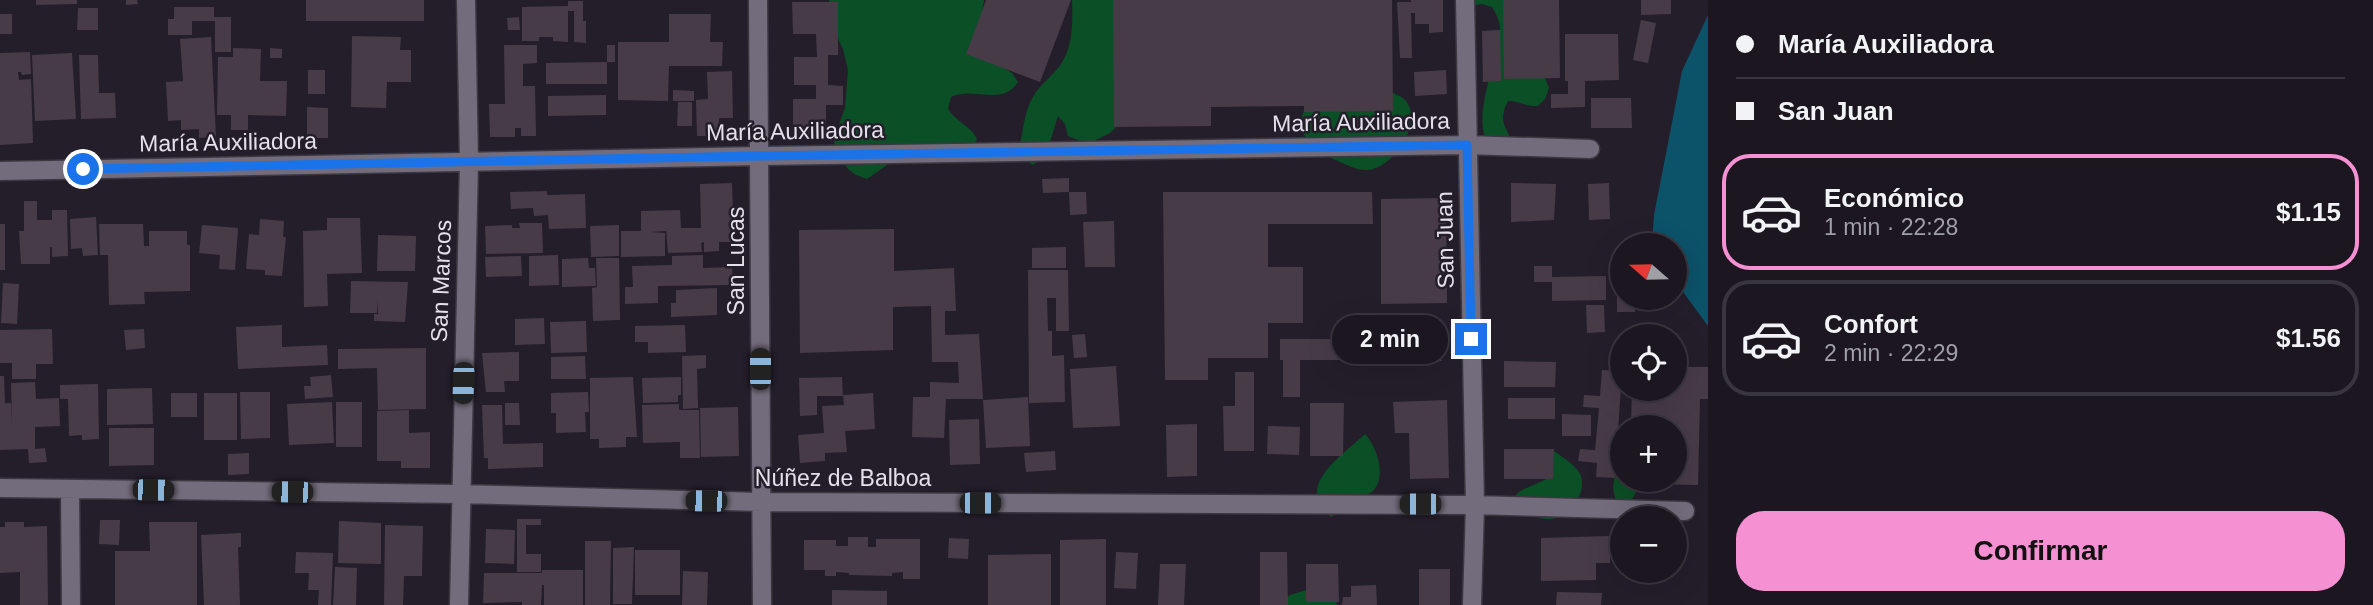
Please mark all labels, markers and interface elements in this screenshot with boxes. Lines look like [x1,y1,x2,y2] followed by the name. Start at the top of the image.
[1778,29,1994,59] text: María Auxiliadora
[1778,96,1894,126] text: San Juan
[1272,107,1450,137] street label: María Auxiliadora
[706,116,884,146] street label: María Auxiliadora
[139,127,317,157] street label: María Auxiliadora
[67,153,99,185] route start
[1740,181,1803,244] icon: car
[1824,183,1964,213] text: Económico
[1431,191,1459,289] street label: San Juan
[2276,197,2341,227] text: $1.15
[723,207,749,315] street label: San Lucas
[1824,214,1958,240] text: 1 min · 22:28
[426,219,456,343] street label: San Marcos
[1610,233,1687,310] north arrow
[1610,233,1687,583] map controls
[1740,307,1803,370] icon: car
[1824,309,1918,339] text: Confort
[1331,314,1446,364] callout: 2 min
[1455,323,1487,355] route end
[2276,323,2341,353] text: $1.56
[1610,324,1687,401] button: locate
[1360,326,1420,352] text: 2 min
[1824,340,1958,366] text: 2 min · 22:29
[750,348,771,390] car
[452,362,475,404] car
[1610,415,1687,492] button: +
[755,465,931,491] street label: Núñez de Balboa
[132,479,175,501] car
[271,481,314,503] car
[685,490,728,512] car
[960,493,1002,514] car
[1400,494,1442,515] car
[1610,506,1687,583] button: −
[1736,511,2345,591] button: Confirmar

